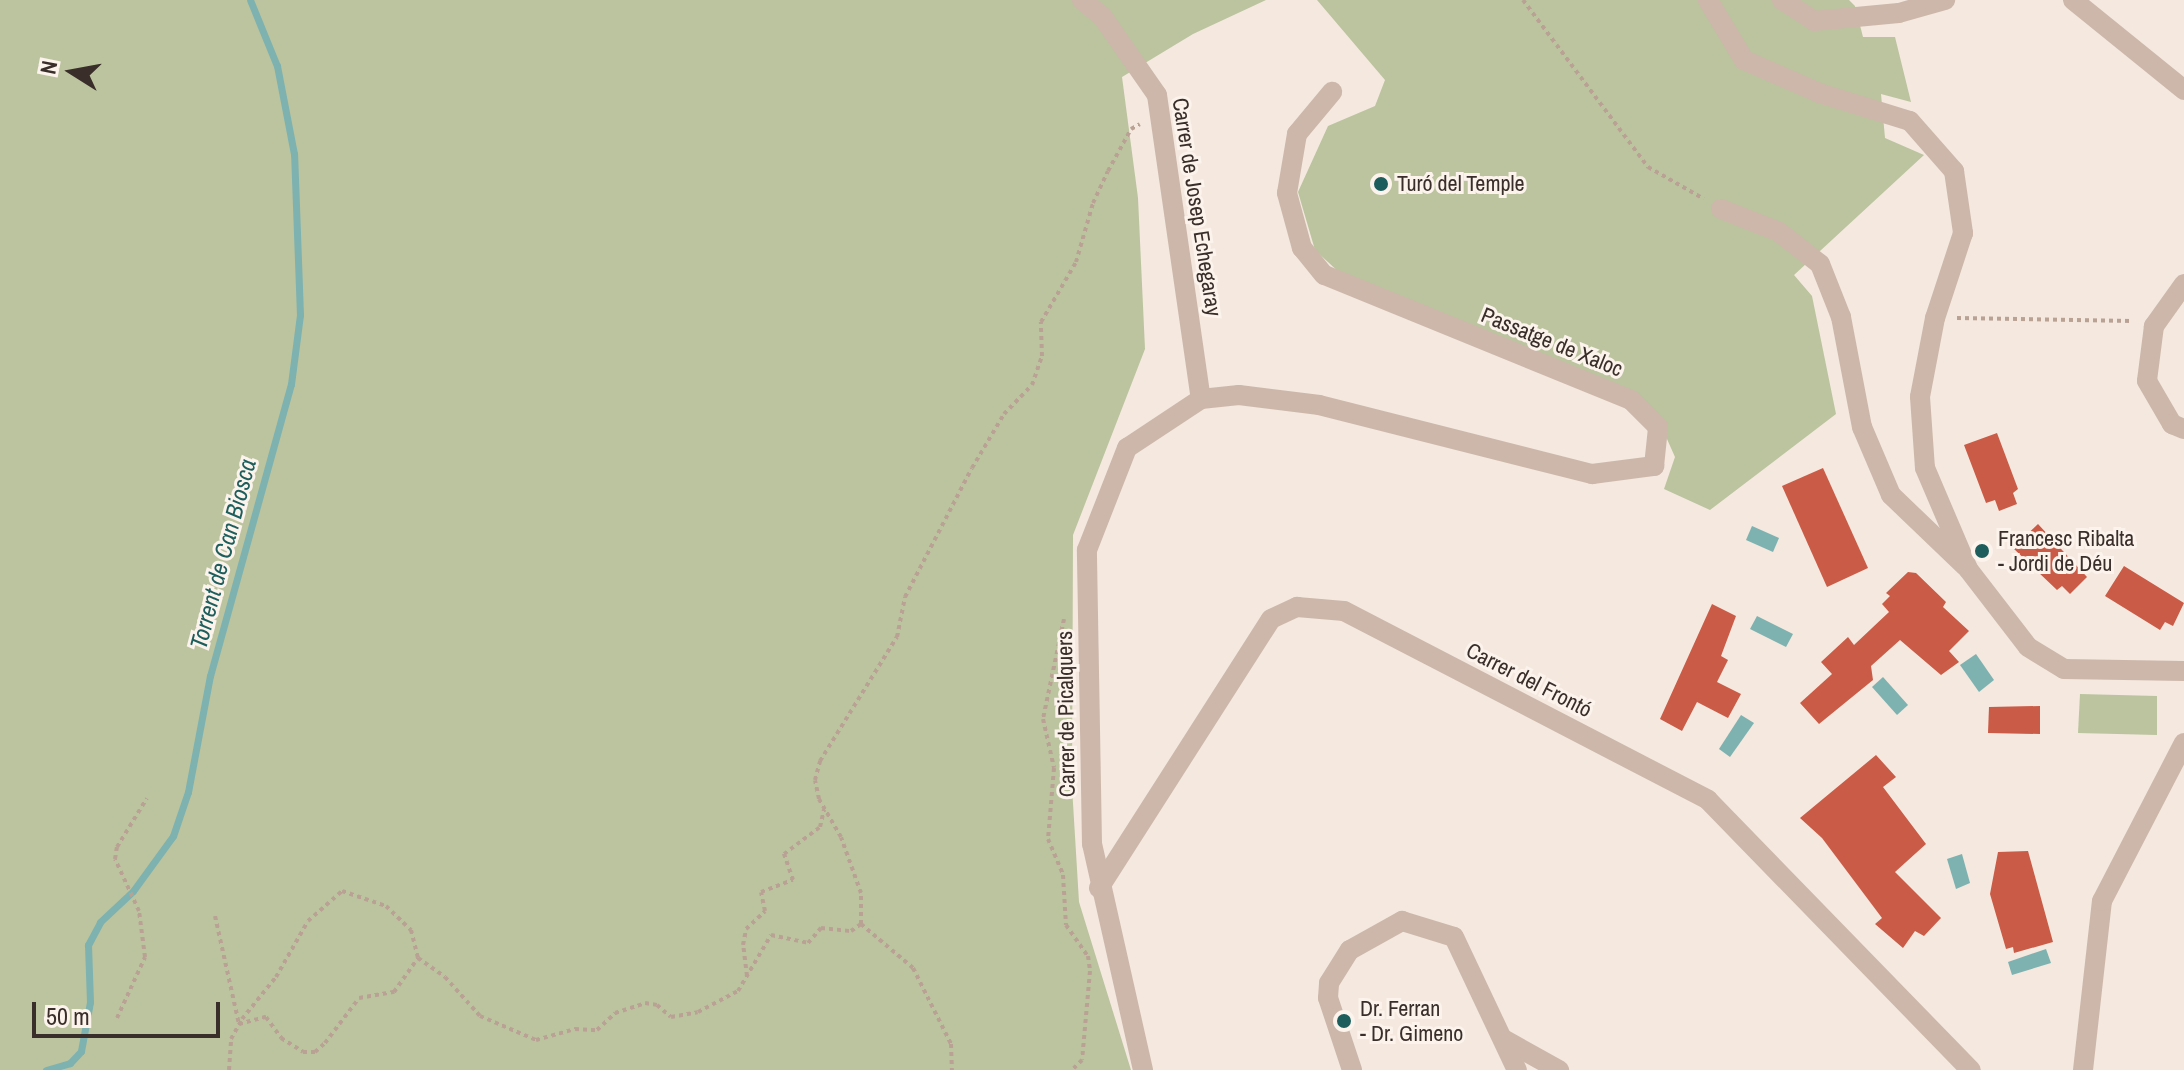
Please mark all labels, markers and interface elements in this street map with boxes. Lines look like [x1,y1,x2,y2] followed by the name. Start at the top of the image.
[32,32,112,112] north arrow
[32,58,64,77] text: N
[1167,96,1227,318] street label: Carrer de Josep Echegaray
[1397,171,1525,197] place label: Turó del Temple
[1372,175,1390,193] marker: Turó del Temple
[1477,302,1627,382] street label: Passatge de Xaloc
[184,456,262,652] water label: Torrent de Can Biosca
[1998,525,2134,576] place label: Francesc Ribalta - Jordi de Déu
[1973,542,1991,560] marker: Francesc Ribalta - Jordi de Déu
[1051,631,1081,797] street label: Carrer de Picalquers
[1462,637,1596,723] street label: Carrer del Frontó
[36,986,224,1036] scale bar
[1360,995,1463,1046] place label: Dr. Ferran - Dr. Gimeno
[46,1000,90,1032] text: 50 m
[1335,1012,1353,1030] marker: Dr. Ferran - Dr. Gimeno

